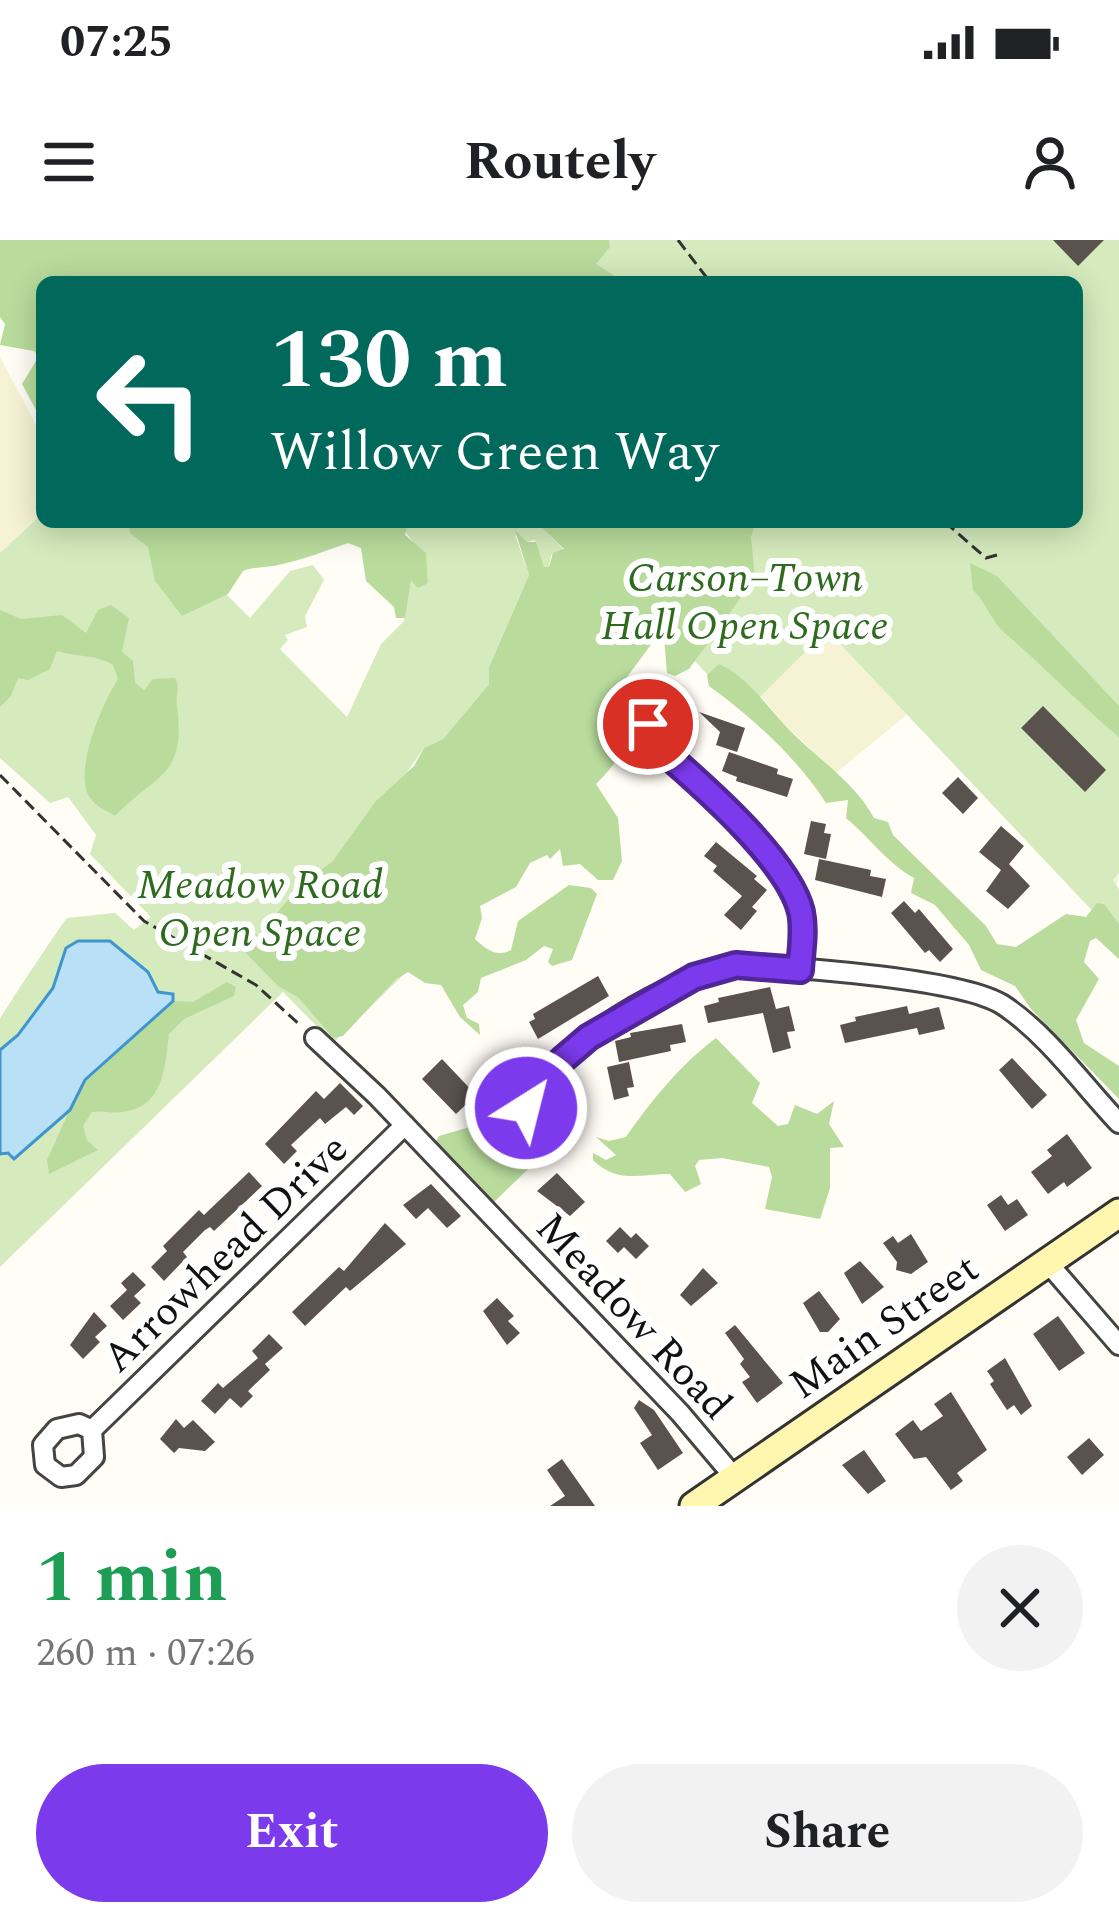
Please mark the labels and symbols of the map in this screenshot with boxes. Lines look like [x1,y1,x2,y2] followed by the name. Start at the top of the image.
[601,547,889,658] park label: Carson–Town Hall Open Space
[597,673,699,775] pin
[137,854,383,965] park label: Meadow Road Open Space
[463,1045,589,1171] position arrow
[88,1119,363,1388] street label: Arrowhead Drive
[520,1199,746,1435] street label: Meadow Road
[777,1238,992,1416] street label: Main Street

